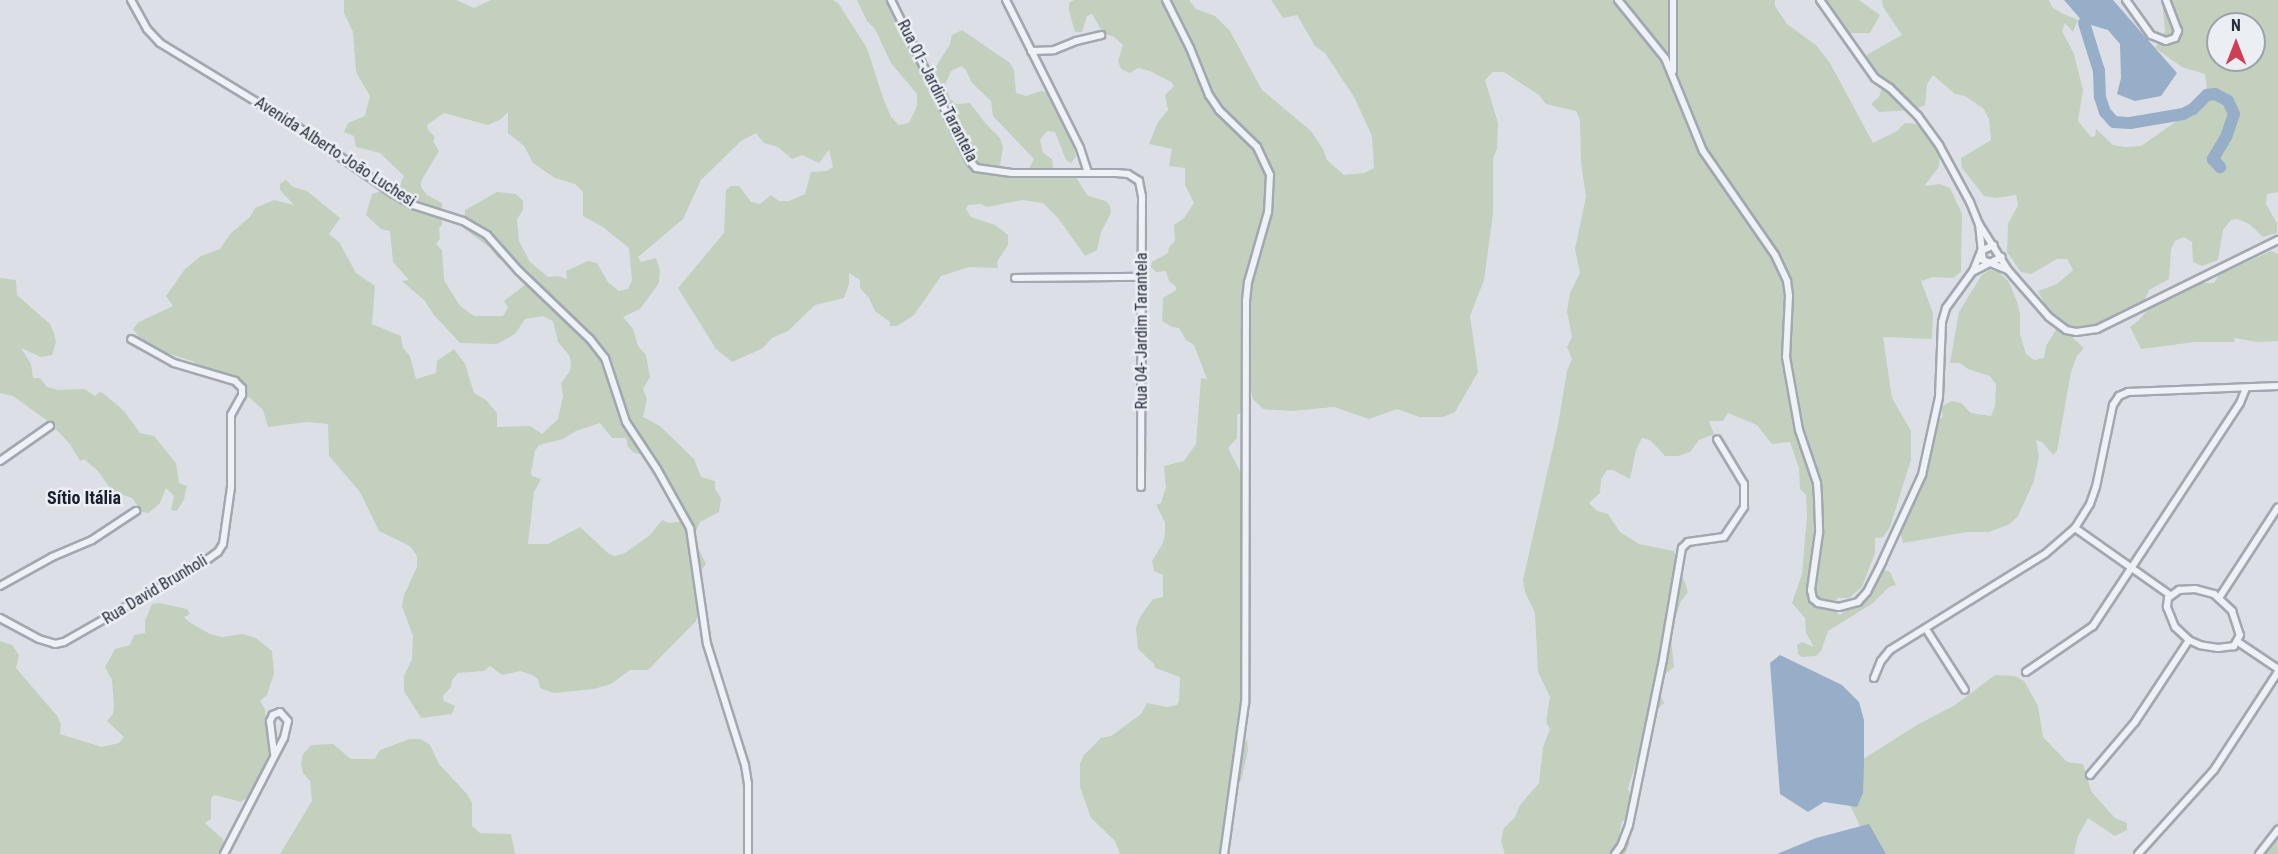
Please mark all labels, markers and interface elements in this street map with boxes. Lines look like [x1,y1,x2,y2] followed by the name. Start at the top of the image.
[2206,12,2266,72] north arrow
[2231,16,2241,35] text: N
[893,17,981,165] street label: Rua 01- Jardim Tarantela
[251,93,419,211] street label: Avenida Alberto João Luchesi
[1132,252,1152,410] street label: Rua 04- Jardim Tarantela
[47,487,121,509] district label: Sítio Itália
[99,551,211,629] street label: Rua David Brunholi

